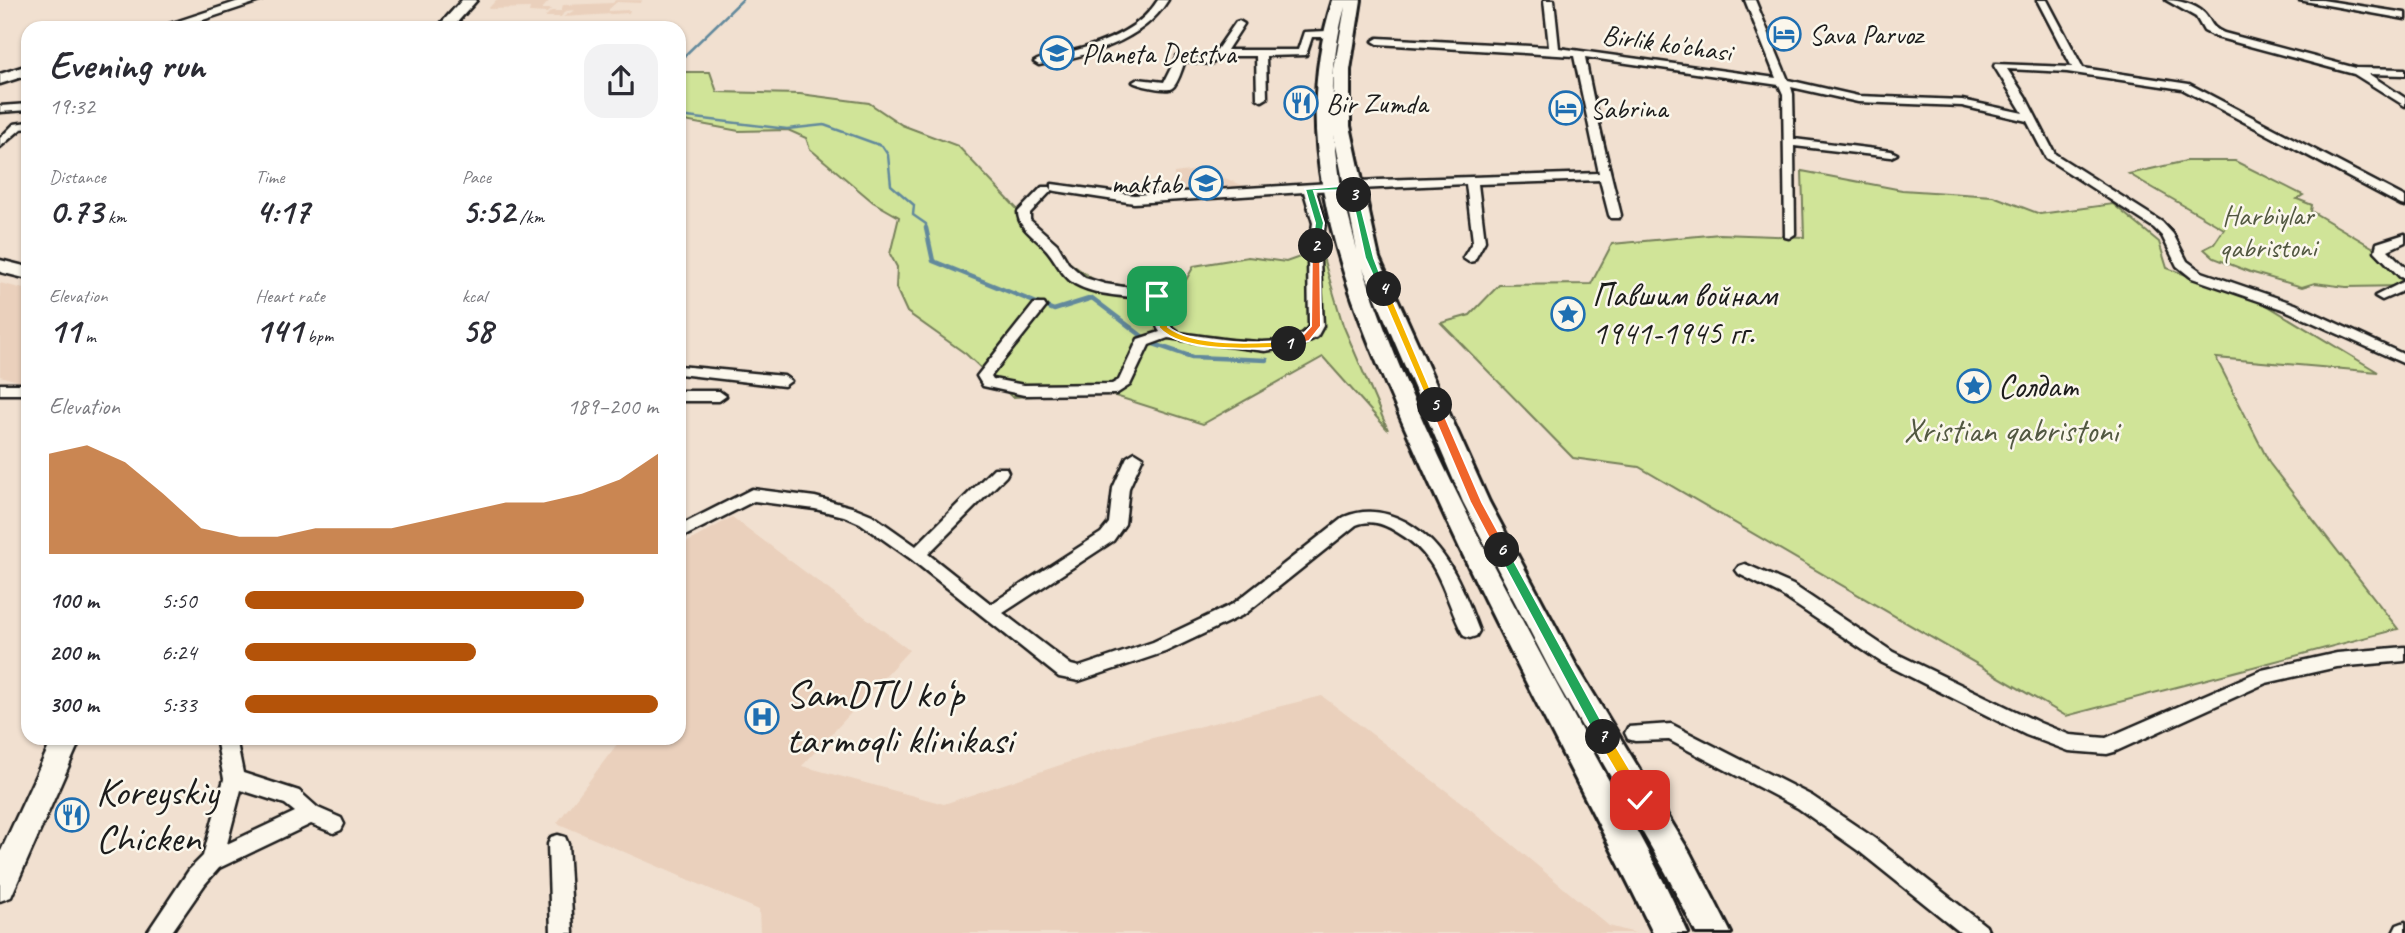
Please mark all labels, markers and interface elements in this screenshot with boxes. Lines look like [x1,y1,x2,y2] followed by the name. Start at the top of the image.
[1765,15,1803,53] hotel icon: Sava Parvoz
[1600,17,1738,70] street label: Birlik ko'chasi
[1809,17,1926,52] place label: Sava Parvoz
[1038,34,1076,72] school or university icon: Planeta Detstva
[1082,36,1237,71] place label: Planeta Detstva
[49,42,205,89] text: Evening run
[584,44,658,118] button: share
[1282,84,1320,122] restaurant icon: Bir Zumda
[1326,86,1430,121] place label: Bir Zumda
[1547,89,1585,127] hotel icon: Sabrina
[1590,91,1670,126] place label: Sabrina
[49,92,95,121] text: 19:32
[1187,164,1225,202] school or university icon: maktab
[49,165,106,189] text: Distance
[255,165,284,189] text: Time
[462,165,491,189] text: Pace
[1111,166,1184,201] place label: maktab
[1336,178,1372,212] pin: 3
[1349,182,1358,206] text: 3
[49,189,103,234] text: 0.73
[255,189,309,234] text: 4:17
[462,189,515,234] text: 5:52
[2220,198,2320,265] park label: Harbiylar qabristoni
[103,205,126,229] text: km
[515,205,544,229] text: /km
[1298,229,1334,264] pin: 2
[1311,233,1320,257] text: 2
[1127,266,1187,326] pin
[1366,272,1402,306] pin: 4
[1592,274,1779,354] place label: Павшим войнам 1941-1945 гг.
[1379,276,1388,300] text: 4
[1138,277,1176,315] icon: arrive
[49,284,107,308] text: Elevation
[255,284,325,308] text: Heart rate
[462,284,487,308] text: kcal
[1549,295,1587,333] place icon: Павшим войнам 1941-1945 гг.
[49,308,81,353] text: 11
[255,308,303,353] text: 141
[462,308,493,353] text: 58
[81,324,96,348] text: m
[303,324,333,348] text: bpm
[1272,326,1306,362] pin: 1
[1284,331,1293,355] text: 1
[1998,365,2080,407] place label: Солдат
[1955,367,1993,405] place icon: Солдат
[1418,388,1452,422] pin: 5
[49,392,120,421] text: Elevation
[567,392,658,421] text: 189–200 m
[1430,392,1439,416] text: 5
[1904,410,2122,452] park label: Xristian qabristoni
[1484,532,1520,568] pin: 6
[1497,537,1506,561] text: 6
[49,586,99,615] text: 100 m
[161,586,197,615] text: 5:50
[49,638,99,667] text: 200 m
[161,638,197,667] text: 6:24
[786,669,1018,765] place label: SamDTU ko‘p tarmoqli klinikasi
[49,690,99,719] text: 300 m
[161,690,197,719] text: 5:33
[743,698,781,736] hospital icon: SamDTU ko‘p tarmoqli klinikasi
[1586,720,1620,754] pin: 7
[1598,724,1607,748] text: 7
[96,767,221,863] place label: Koreyskiy Chicken
[1610,770,1670,830] pin
[1621,781,1659,819] icon: check
[53,796,91,834] restaurant icon: Koreyskiy Chicken

